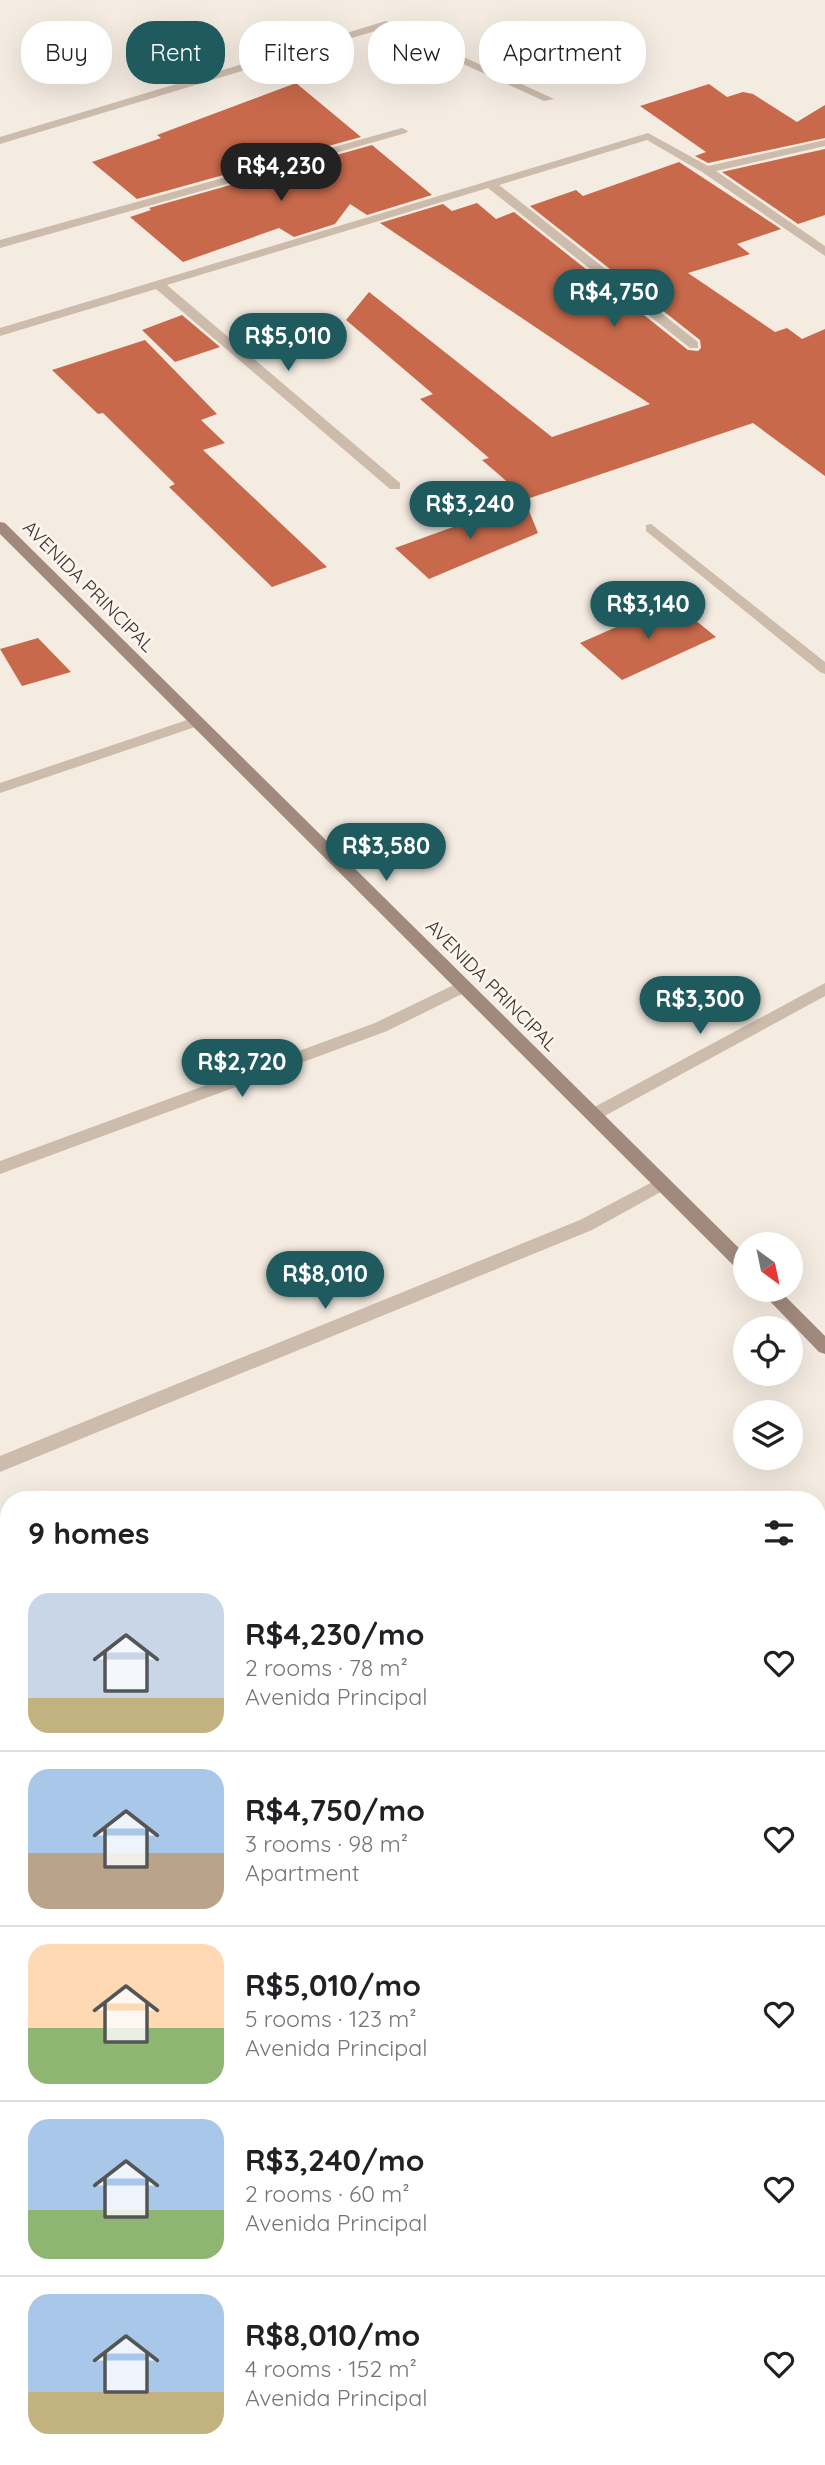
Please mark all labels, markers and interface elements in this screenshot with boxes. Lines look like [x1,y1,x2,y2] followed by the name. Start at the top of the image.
[21,21,112,84] chip: Buy
[126,21,225,84] chip: Rent
[239,21,354,84] chip: Filters
[368,21,465,84] chip: New
[479,21,646,84] chip: Apartment
[216,144,346,203] pin: R$4,230
[237,151,325,180] text: R$4,230
[549,270,679,329] pin: R$4,750
[569,277,659,306] text: R$4,750
[223,314,353,373] pin: R$5,010
[245,321,331,350] text: R$5,010
[405,482,535,541] pin: R$3,240
[426,489,514,518] text: R$3,240
[18,515,160,657] street label: AVENIDA PRINCIPAL
[583,582,713,641] pin: R$3,140
[606,589,690,618] text: R$3,140
[321,824,451,883] pin: R$3,580
[342,831,430,860] text: R$3,580
[421,914,563,1056] street label: AVENIDA PRINCIPAL
[635,976,765,1036] pin: R$3,300
[656,984,744,1013] text: R$3,300
[177,1040,307,1099] pin: R$2,720
[198,1047,286,1076] text: R$2,720
[733,1232,803,1302] north arrow
[733,1232,803,1470] map controls
[260,1252,390,1311] pin: R$8,010
[282,1259,368,1288] text: R$8,010
[733,1316,803,1386] button: locate
[733,1400,803,1470] button: layers
[28,1514,150,1552] text: 9 homes
[760,1514,798,1552] icon: filters
[245,1615,424,1653] text: R$4,230/mo
[84,1621,168,1705] icon: home
[760,1644,798,1682] icon: heart
[245,1653,408,1682] text: 2 rooms · 78 m²
[245,1682,427,1711] text: Avenida Principal
[245,1791,425,1829] text: R$4,750/mo
[84,1797,168,1881] icon: home
[760,1820,798,1858] icon: heart
[245,1829,408,1858] text: 3 rooms · 98 m²
[245,1858,359,1887] text: Apartment
[245,1966,421,2004] text: R$5,010/mo
[84,1972,168,2056] icon: home
[760,1995,798,2033] icon: heart
[245,2004,417,2033] text: 5 rooms · 123 m²
[245,2033,427,2062] text: Avenida Principal
[245,2141,424,2179] text: R$3,240/mo
[84,2147,168,2231] icon: home
[760,2170,798,2208] icon: heart
[245,2179,410,2208] text: 2 rooms · 60 m²
[245,2208,427,2237] text: Avenida Principal
[245,2316,420,2354] text: R$8,010/mo
[84,2322,168,2406] icon: home
[760,2345,798,2383] icon: heart
[245,2354,417,2383] text: 4 rooms · 152 m²
[245,2383,427,2412] text: Avenida Principal

